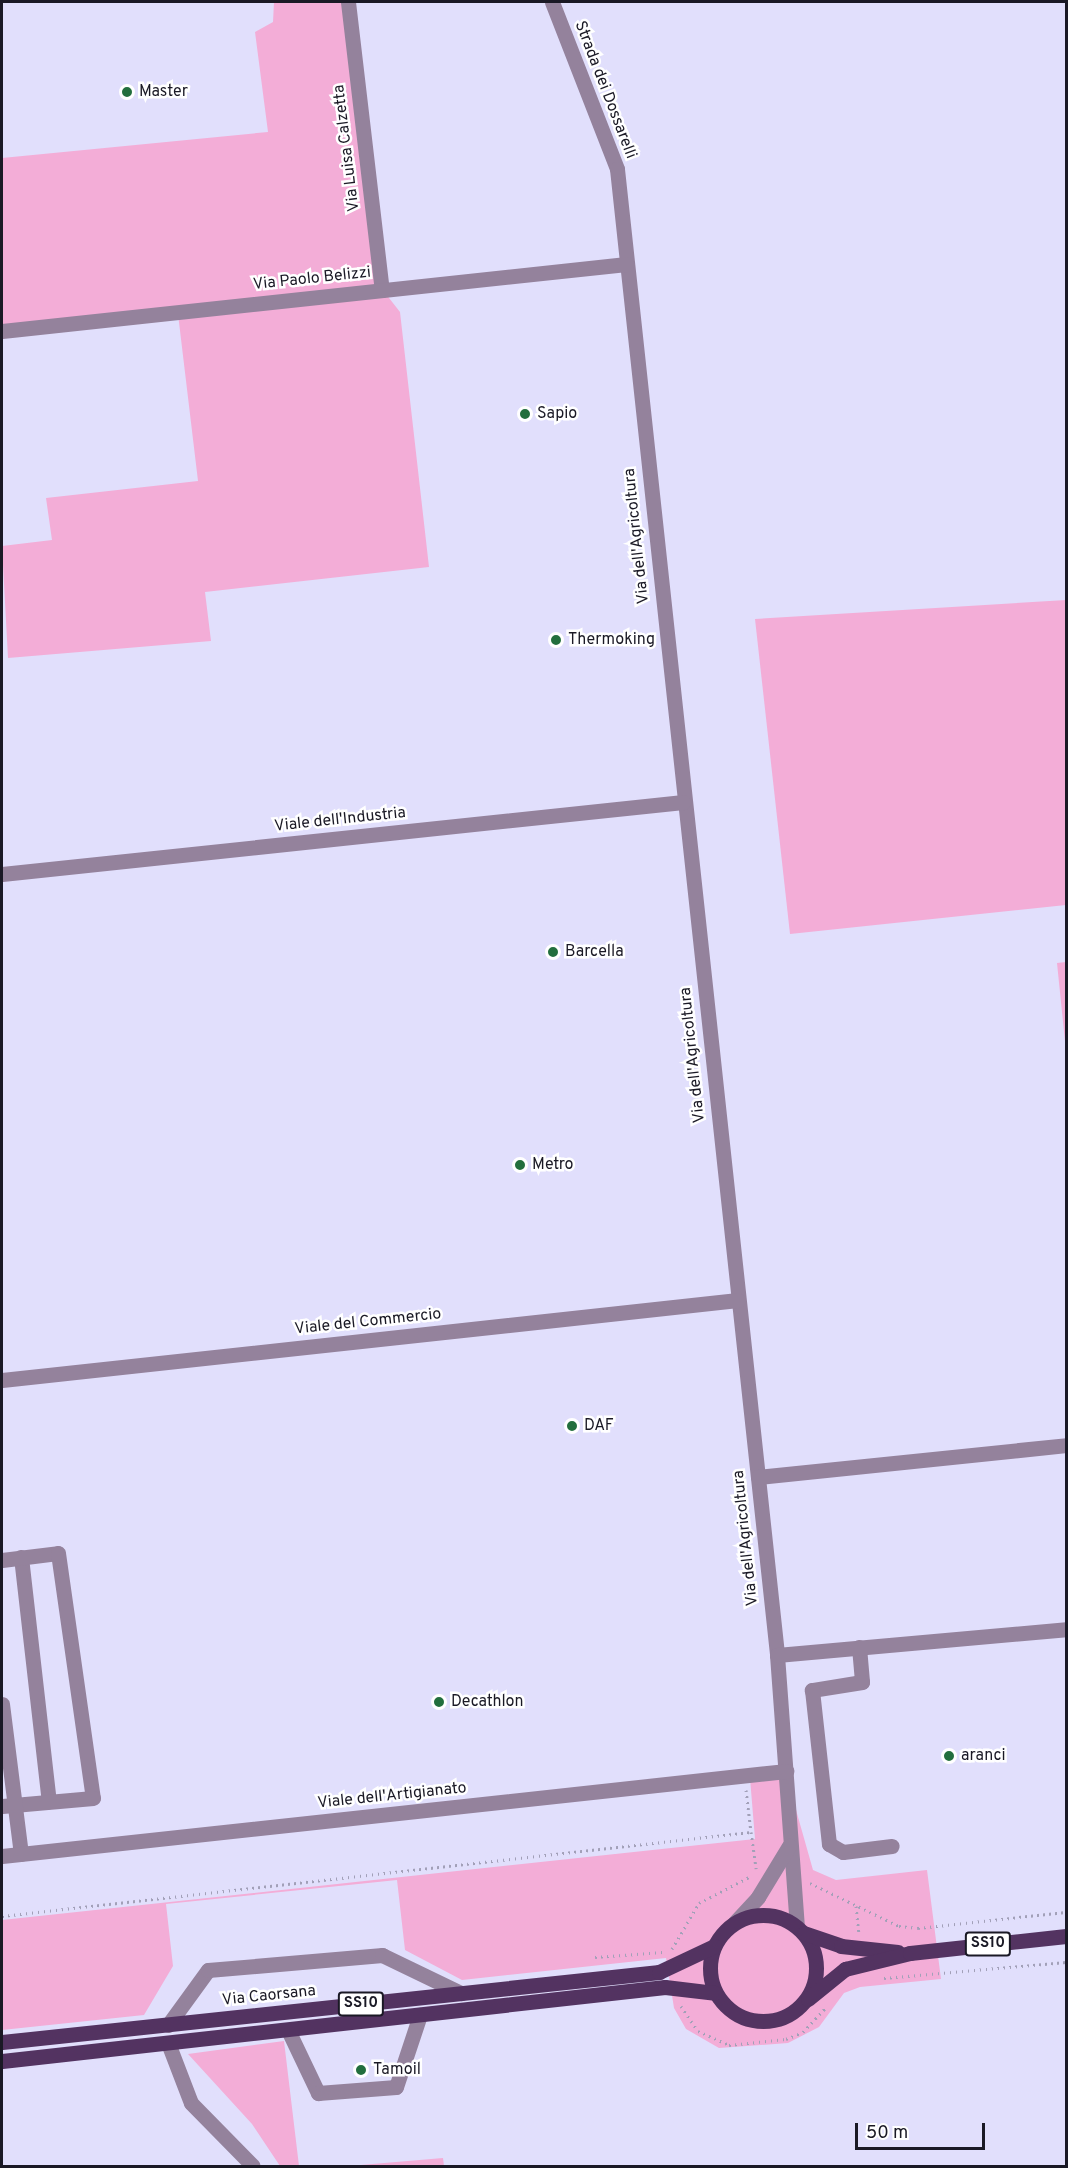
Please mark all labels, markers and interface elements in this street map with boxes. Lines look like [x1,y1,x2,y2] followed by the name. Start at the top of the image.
[570,18,640,162] street label: Strada dei Dossarelli
[139,82,188,102] place label: Master
[330,83,364,213] street label: Via Luisa Calzetta
[120,85,134,99] marker: Master
[252,263,372,295] street label: Via Paolo Belizzi
[537,404,577,424] place label: Sapio
[518,407,532,421] marker: Sapio
[620,467,654,605] street label: Via dell'Agricoltura
[568,630,655,650] place label: Thermoking
[549,633,563,647] marker: Thermoking
[273,804,407,836] street label: Viale dell'Industria
[565,942,624,962] place label: Barcella
[546,945,560,959] marker: Barcella
[676,986,710,1124] street label: Via dell'Agricoltura
[532,1155,574,1175] place label: Metro
[513,1158,527,1172] marker: Metro
[294,1305,442,1339] street label: Viale del Commercio
[584,1416,614,1436] place label: DAF
[565,1419,579,1433] marker: DAF
[729,1469,763,1607] street label: Via dell'Agricoltura
[451,1692,523,1712] place label: Decathlon
[432,1695,446,1709] marker: Decathlon
[961,1746,1005,1766] place label: aranci
[942,1749,956,1763] marker: aranci
[317,1779,467,1813] street label: Viale dell'Artigianato
[964,1932,1012,1956] road number: SS10
[221,1982,317,2010] street label: Via Caorsana
[337,1992,385,2016] road number: SS10
[373,2060,421,2080] place label: Tamoil
[354,2063,368,2077] marker: Tamoil
[858,2111,988,2149] scale bar
[866,2122,908,2145] text: 50 m

